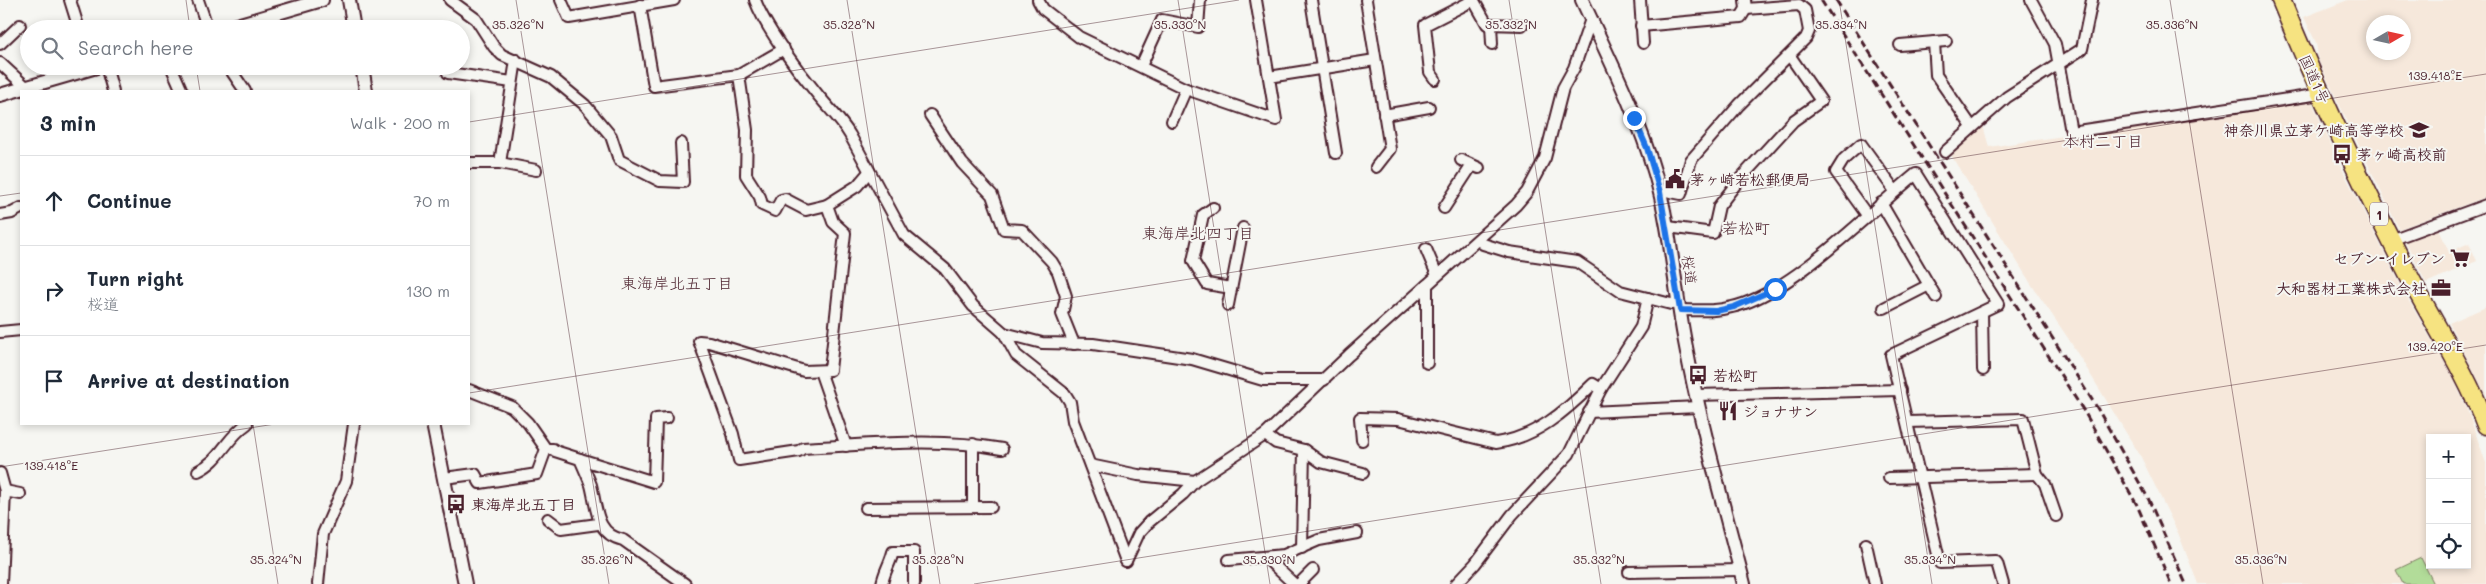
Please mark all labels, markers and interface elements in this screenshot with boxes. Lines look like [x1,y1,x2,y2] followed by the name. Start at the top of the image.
[2366,15,2411,60] north arrow
[492,16,544,32] text: 35.326°N
[823,16,875,32] text: 35.328°N
[1154,16,1206,32] text: 35.330°N
[1485,16,1537,32] text: 35.332°N
[1815,16,1867,32] text: 35.334°N
[2146,16,2198,32] text: 35.336°N
[20,20,470,75] search box
[38,34,66,62] icon: search
[78,35,194,60] text: Search here
[2295,51,2335,107] street label: 国道1号
[2408,67,2462,83] text: 139.418°E
[1623,107,1646,130] route end
[40,109,96,136] text: 3 min
[350,112,450,133] text: Walk · 200 m
[2408,119,2430,141] school or university icon: 神奈川県立茅ケ崎高等学校
[2224,120,2404,140] place label: 神奈川県立茅ケ崎高等学校
[2063,130,2143,151] district label: 本村二丁目
[2331,143,2353,165] bus stop icon: 茅ヶ崎高校前
[2357,144,2447,164] place label: 茅ヶ崎高校前
[1664,168,1686,190] public building icon: 茅ヶ崎若松郵便局
[1690,169,1810,189] place label: 茅ヶ崎若松郵便局
[40,187,68,215] icon: ahead
[87,188,172,213] text: Continue
[413,190,450,211] text: 70 m
[2370,202,2388,225] road number: 1
[1722,217,1770,238] district label: 若松町
[1142,222,1254,243] district label: 東海岸北四丁目
[2449,247,2471,269] supermarket icon: セブン-イレブン
[2334,248,2445,268] place label: セブン-イレブン
[1678,254,1702,286] street label: 桜道
[87,266,184,291] text: Turn right
[621,272,733,293] district label: 東海岸北五丁目
[40,277,68,305] icon: right
[2430,277,2452,299] office icon: 大和器材工業株式会社
[1764,278,1787,301] route start
[2276,278,2426,298] place label: 大和器材工業株式会社
[406,280,450,301] text: 130 m
[87,293,119,314] text: 桜道
[2407,338,2463,354] text: 139.420°E
[1687,364,1709,386] bus stop icon: 若松町
[1713,365,1758,385] place label: 若松町
[40,367,68,395] icon: arrive
[87,368,290,393] text: Arrive at destination
[1717,400,1739,422] restaurant icon: ジョナサン
[1743,401,1818,421] place label: ジョナサン
[2426,434,2471,569] map controls
[2426,434,2471,479] button: +
[24,457,78,473] text: 139.418°E
[2426,479,2471,524] button: −
[445,493,467,515] bus stop icon: 東海岸北五丁目
[471,494,576,514] place label: 東海岸北五丁目
[2426,524,2471,569] button: locate
[250,551,302,567] text: 35.324°N
[581,551,633,567] text: 35.326°N
[912,551,964,567] text: 35.328°N
[1243,551,1295,567] text: 35.330°N
[1573,551,1625,567] text: 35.332°N
[1904,551,1956,567] text: 35.334°N
[2235,551,2287,567] text: 35.336°N

